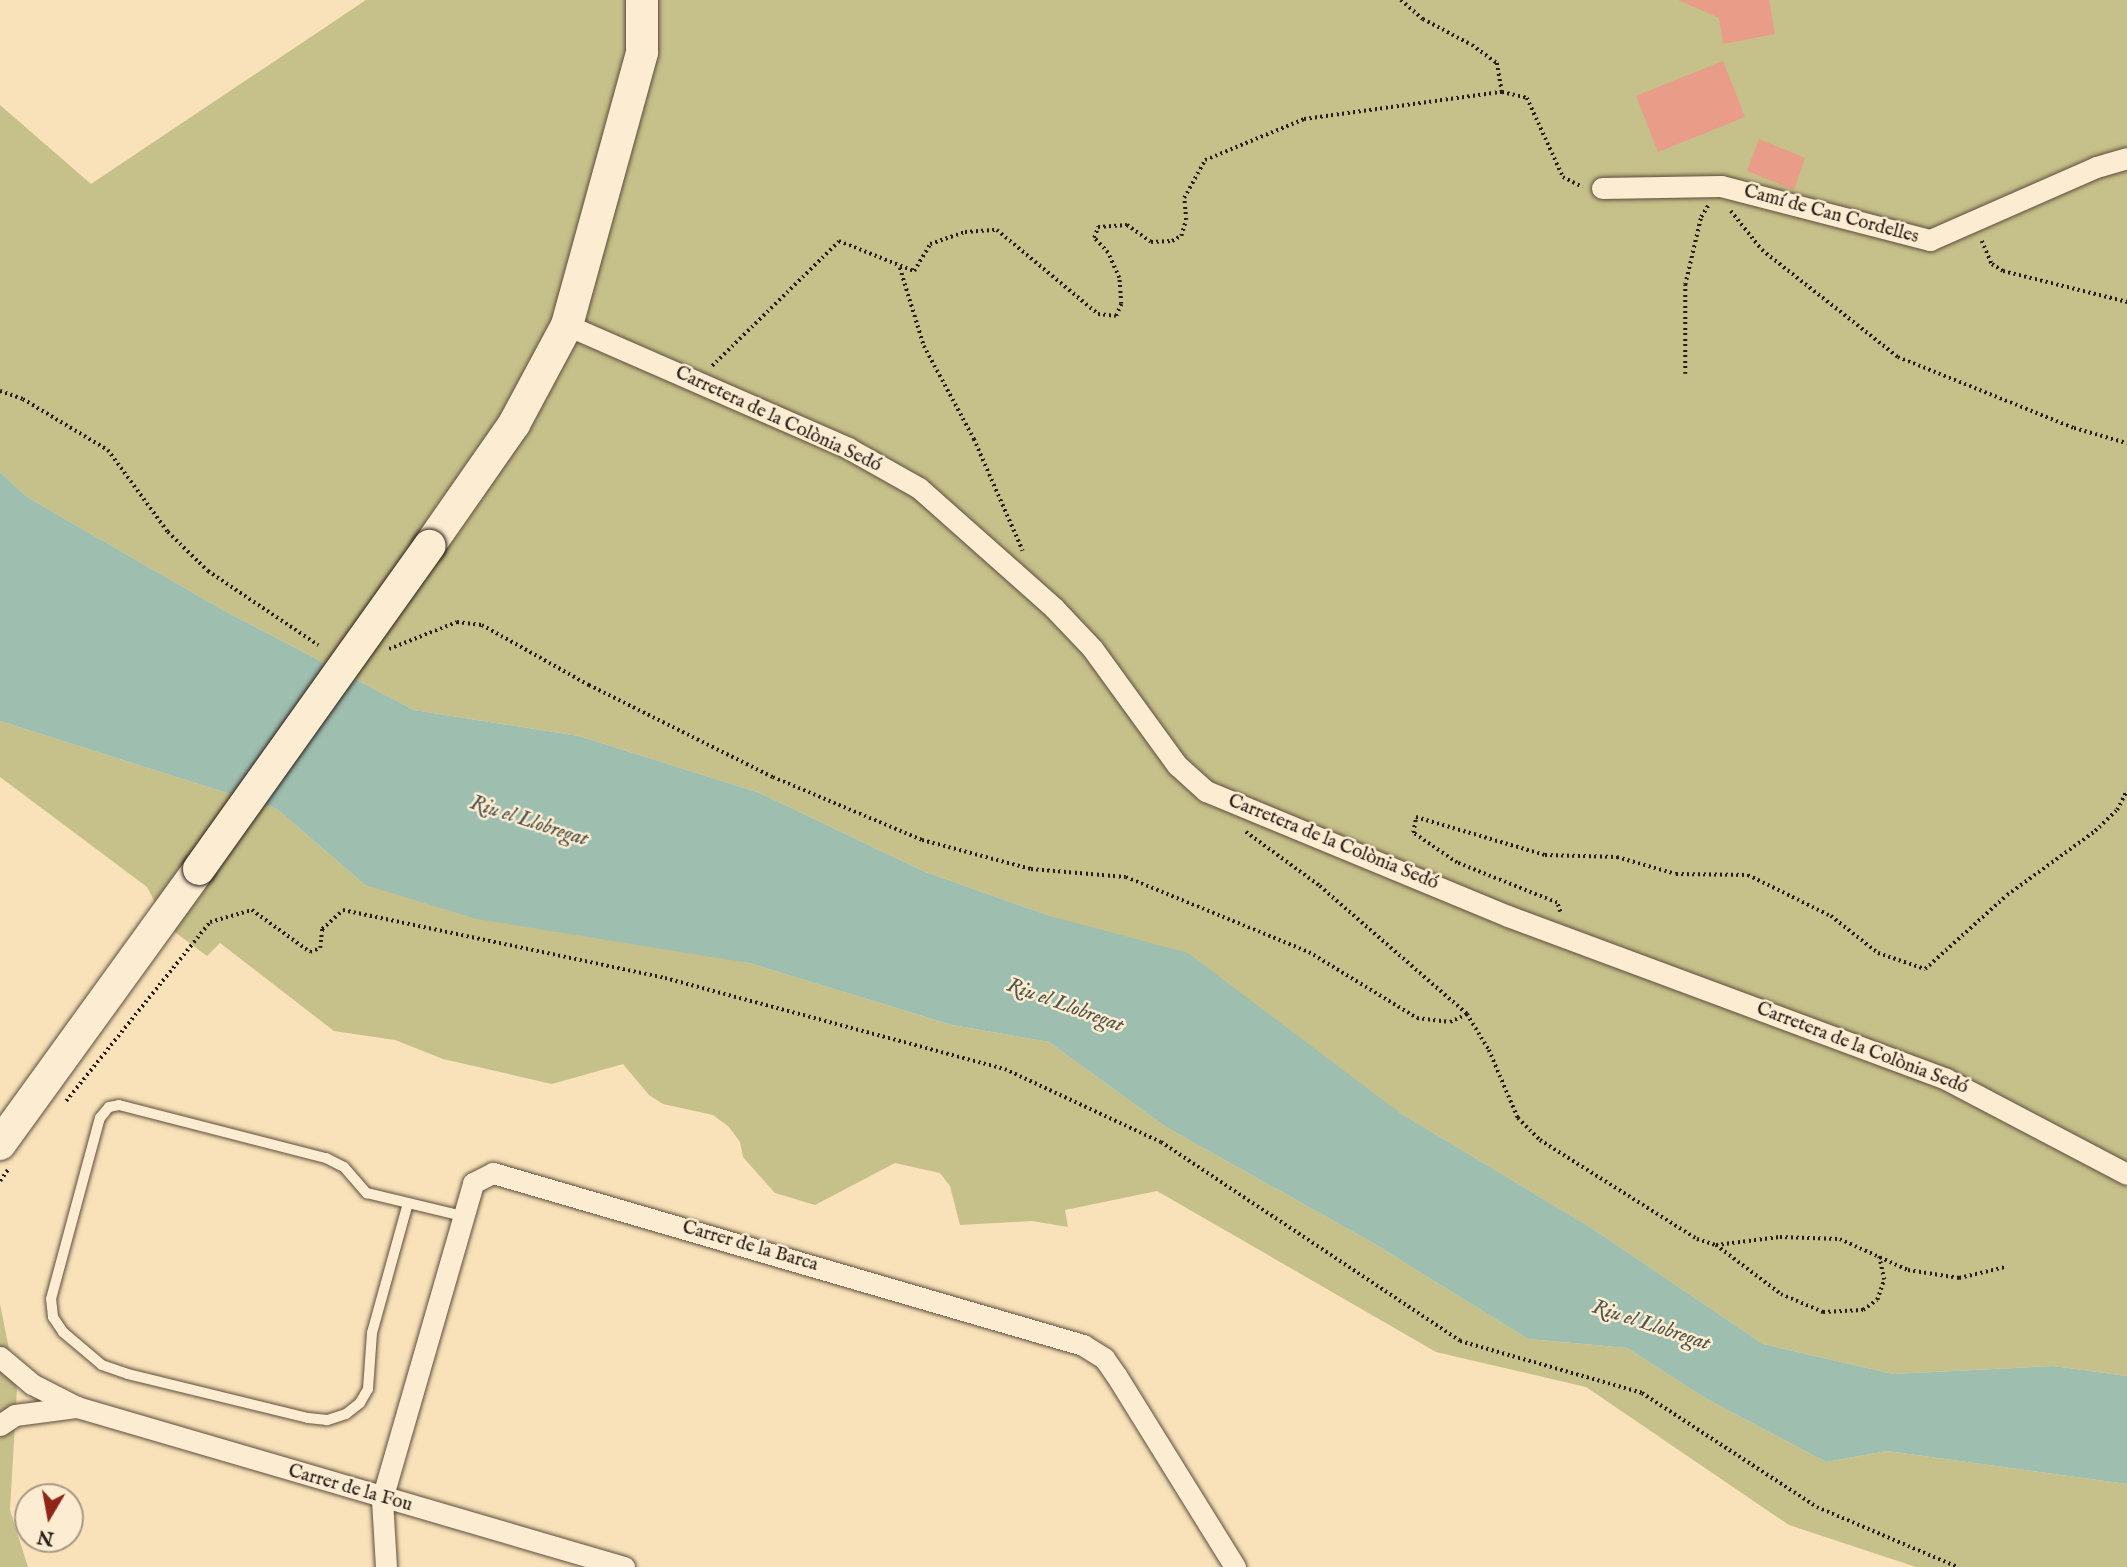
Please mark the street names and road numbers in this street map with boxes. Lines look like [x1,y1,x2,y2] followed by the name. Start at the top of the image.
[1741,181,1921,249] street label: Camí de Can Cordelles
[671,362,885,478] street label: Carretera de la Colònia Sedó
[1224,790,1442,896] street label: Carretera de la Colònia Sedó
[1753,998,1971,1100] street label: Carretera de la Colònia Sedó
[679,1217,821,1277] street label: Carrer de la Barca
[285,1460,415,1518] street label: Carrer de la Fou

